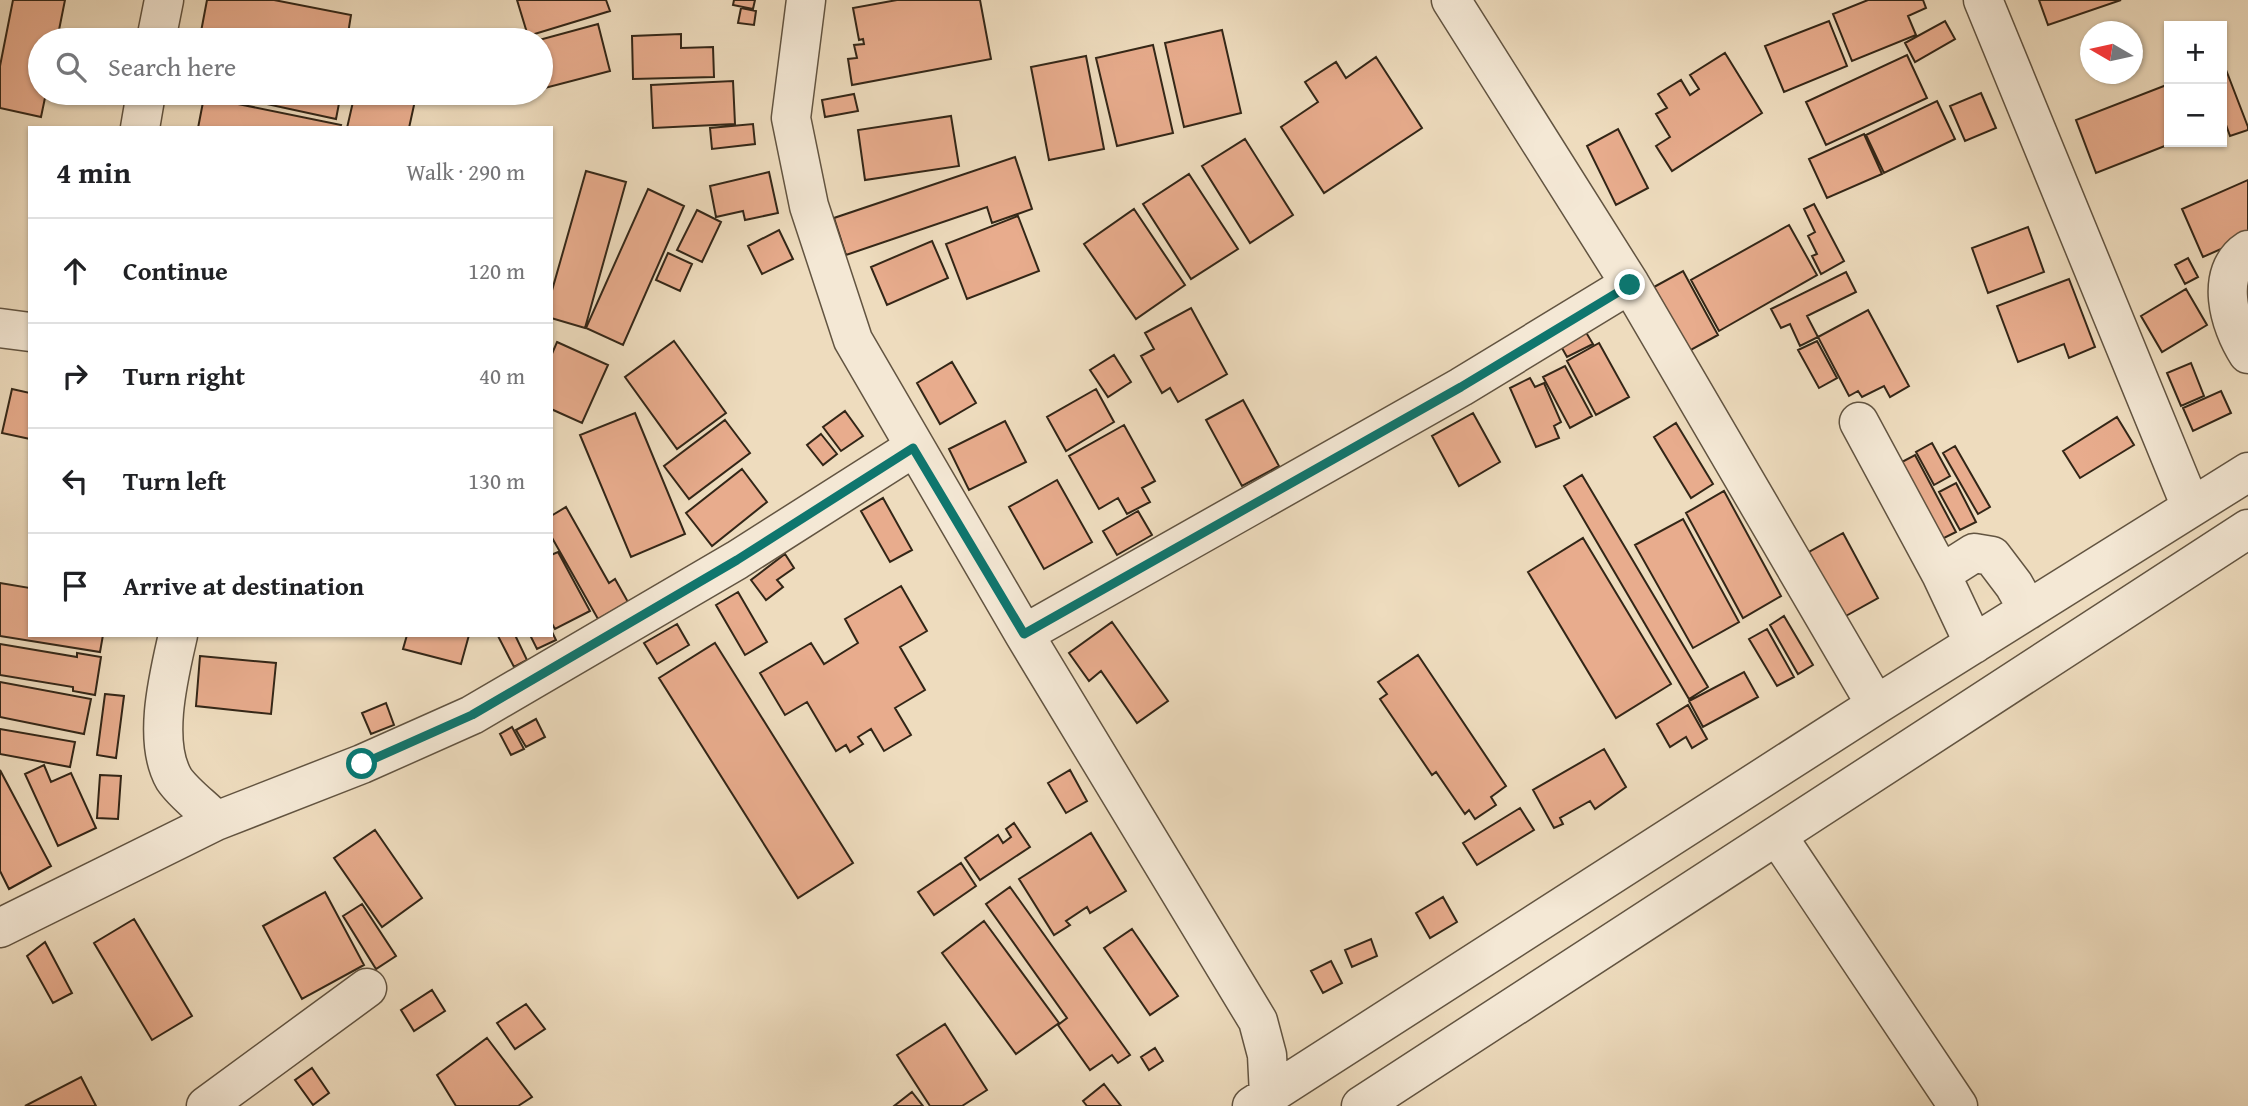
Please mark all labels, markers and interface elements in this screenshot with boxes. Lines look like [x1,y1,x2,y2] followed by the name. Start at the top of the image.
[2080,21,2143,84] north arrow
[2164,21,2227,147] map controls
[2164,21,2227,84] button: +
[28,28,553,105] search box
[108,47,236,86] text: Search here
[52,48,90,86] icon: search
[2164,84,2227,147] button: −
[56,150,131,194] text: 4 min
[406,155,525,188] text: Walk · 290 m
[123,251,228,290] text: Continue
[56,252,94,290] icon: ahead
[468,254,525,287] text: 120 m
[1614,269,1645,300] route end
[123,356,245,395] text: Turn right
[56,357,94,395] icon: right
[479,359,525,392] text: 40 m
[123,461,226,500] text: Turn left
[56,462,94,500] icon: left
[468,464,525,497] text: 130 m
[123,566,364,605] text: Arrive at destination
[56,567,94,605] icon: arrive
[346,748,377,779] route start

